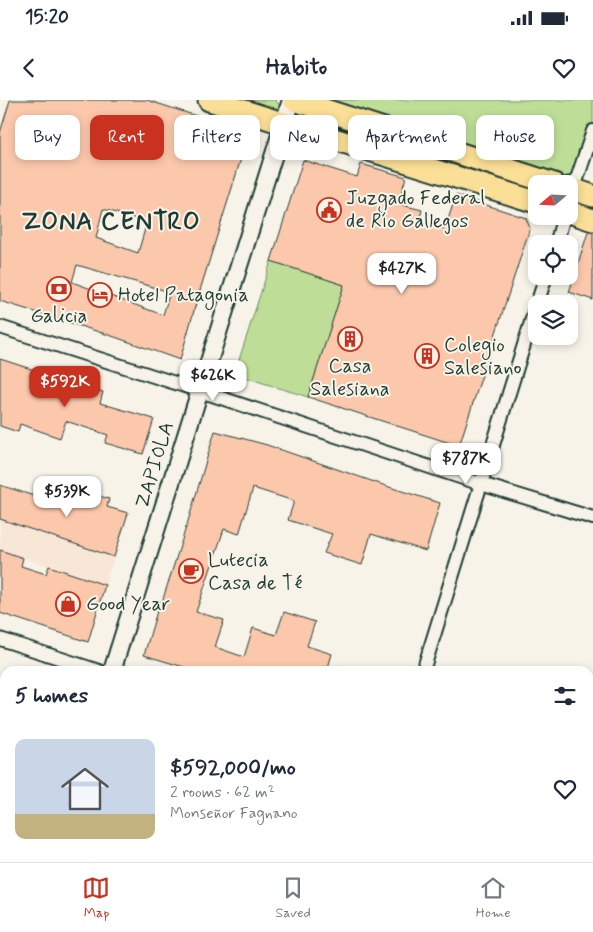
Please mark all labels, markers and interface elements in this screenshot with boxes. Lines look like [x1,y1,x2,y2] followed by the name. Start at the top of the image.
[25,5,69,30] text: 15:20
[15,54,43,82] icon: back
[266,54,327,82] text: Habito
[550,54,578,82] icon: heart
[15,115,80,160] chip: Buy
[90,115,164,160] chip: Rent
[174,115,260,160] chip: Filters
[270,115,338,160] chip: New
[348,115,466,160] chip: Apartment
[476,115,554,160] chip: House
[528,175,578,225] north arrow
[528,175,578,345] map controls
[346,185,485,235] place label: Juzgado Federal de Río Gallegos
[316,197,342,223] public building icon: Juzgado Federal de Río Gallegos
[21,206,201,239] district label: ZONA CENTRO
[528,235,578,285] button: locate
[367,252,437,295] pin: $427K
[378,258,426,279] text: $427K
[46,276,72,302] bank icon: Galicia
[87,282,113,308] hotel icon: Hotel Patagonia
[118,282,249,310] place label: Hotel Patagonia
[528,295,578,345] button: layers
[31,303,87,330] place label: Galicia
[337,326,363,352] building icon: Casa Salesiana
[444,332,522,382] place label: Colegio Salesiano
[414,343,440,369] building icon: Colegio Salesiano
[310,353,390,403] place label: Casa Salesiana
[178,360,248,402] pin: $626K
[191,365,235,386] text: $626K
[30,366,100,408] pin: $592K
[40,371,90,392] text: $592K
[129,418,181,512] street label: ZAPIOLA
[431,442,501,485] pin: $787K
[442,448,490,469] text: $787K
[32,476,102,518] pin: $539K
[44,481,90,502] text: $539K
[208,547,302,597] place label: Lutecia Casa de Té
[178,558,204,584] cafe icon: Lutecia Casa de Té
[55,591,81,617] shop icon: Good Year
[86,591,170,618] place label: Good Year
[15,682,88,710] text: 5 homes
[551,682,579,710] icon: filters
[170,754,296,782] text: $592,000/mo
[55,759,115,819] icon: home
[551,775,579,803] icon: heart
[170,782,275,803] text: 2 rooms · 62 m²
[170,803,298,824] text: Monseñor Fagnano
[82,874,110,922] tab: Map
[275,874,311,922] tab: Saved
[476,874,511,922] tab: Home

